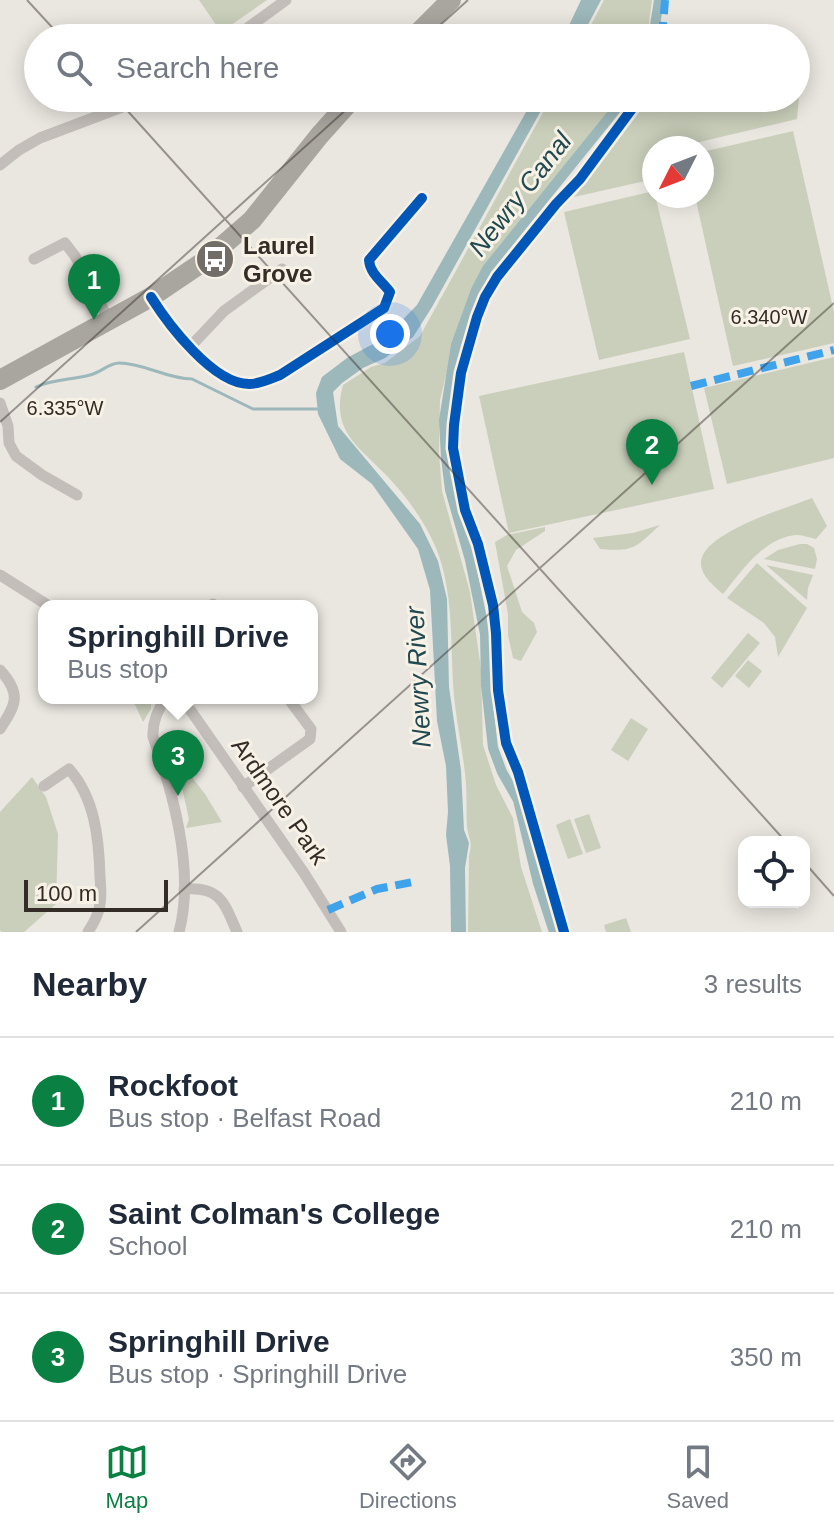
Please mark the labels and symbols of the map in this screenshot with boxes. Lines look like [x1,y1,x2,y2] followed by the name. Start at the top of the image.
[462,125,578,262] water label: Newry Canal
[642,136,714,208] north arrow
[243,232,315,287] place label: Laurel Grove
[194,238,236,280] bus stop icon: Laurel Grove
[68,254,120,320] pin: 1
[731,306,808,328] text: 6.340°W
[370,314,410,354] your location
[27,397,104,419] text: 6.335°W
[626,419,678,485] pin: 2
[399,604,437,748] water label: Newry River
[152,730,204,796] pin: 3
[226,733,334,870] street label: Ardmore Park
[24,876,168,912] scale bar

